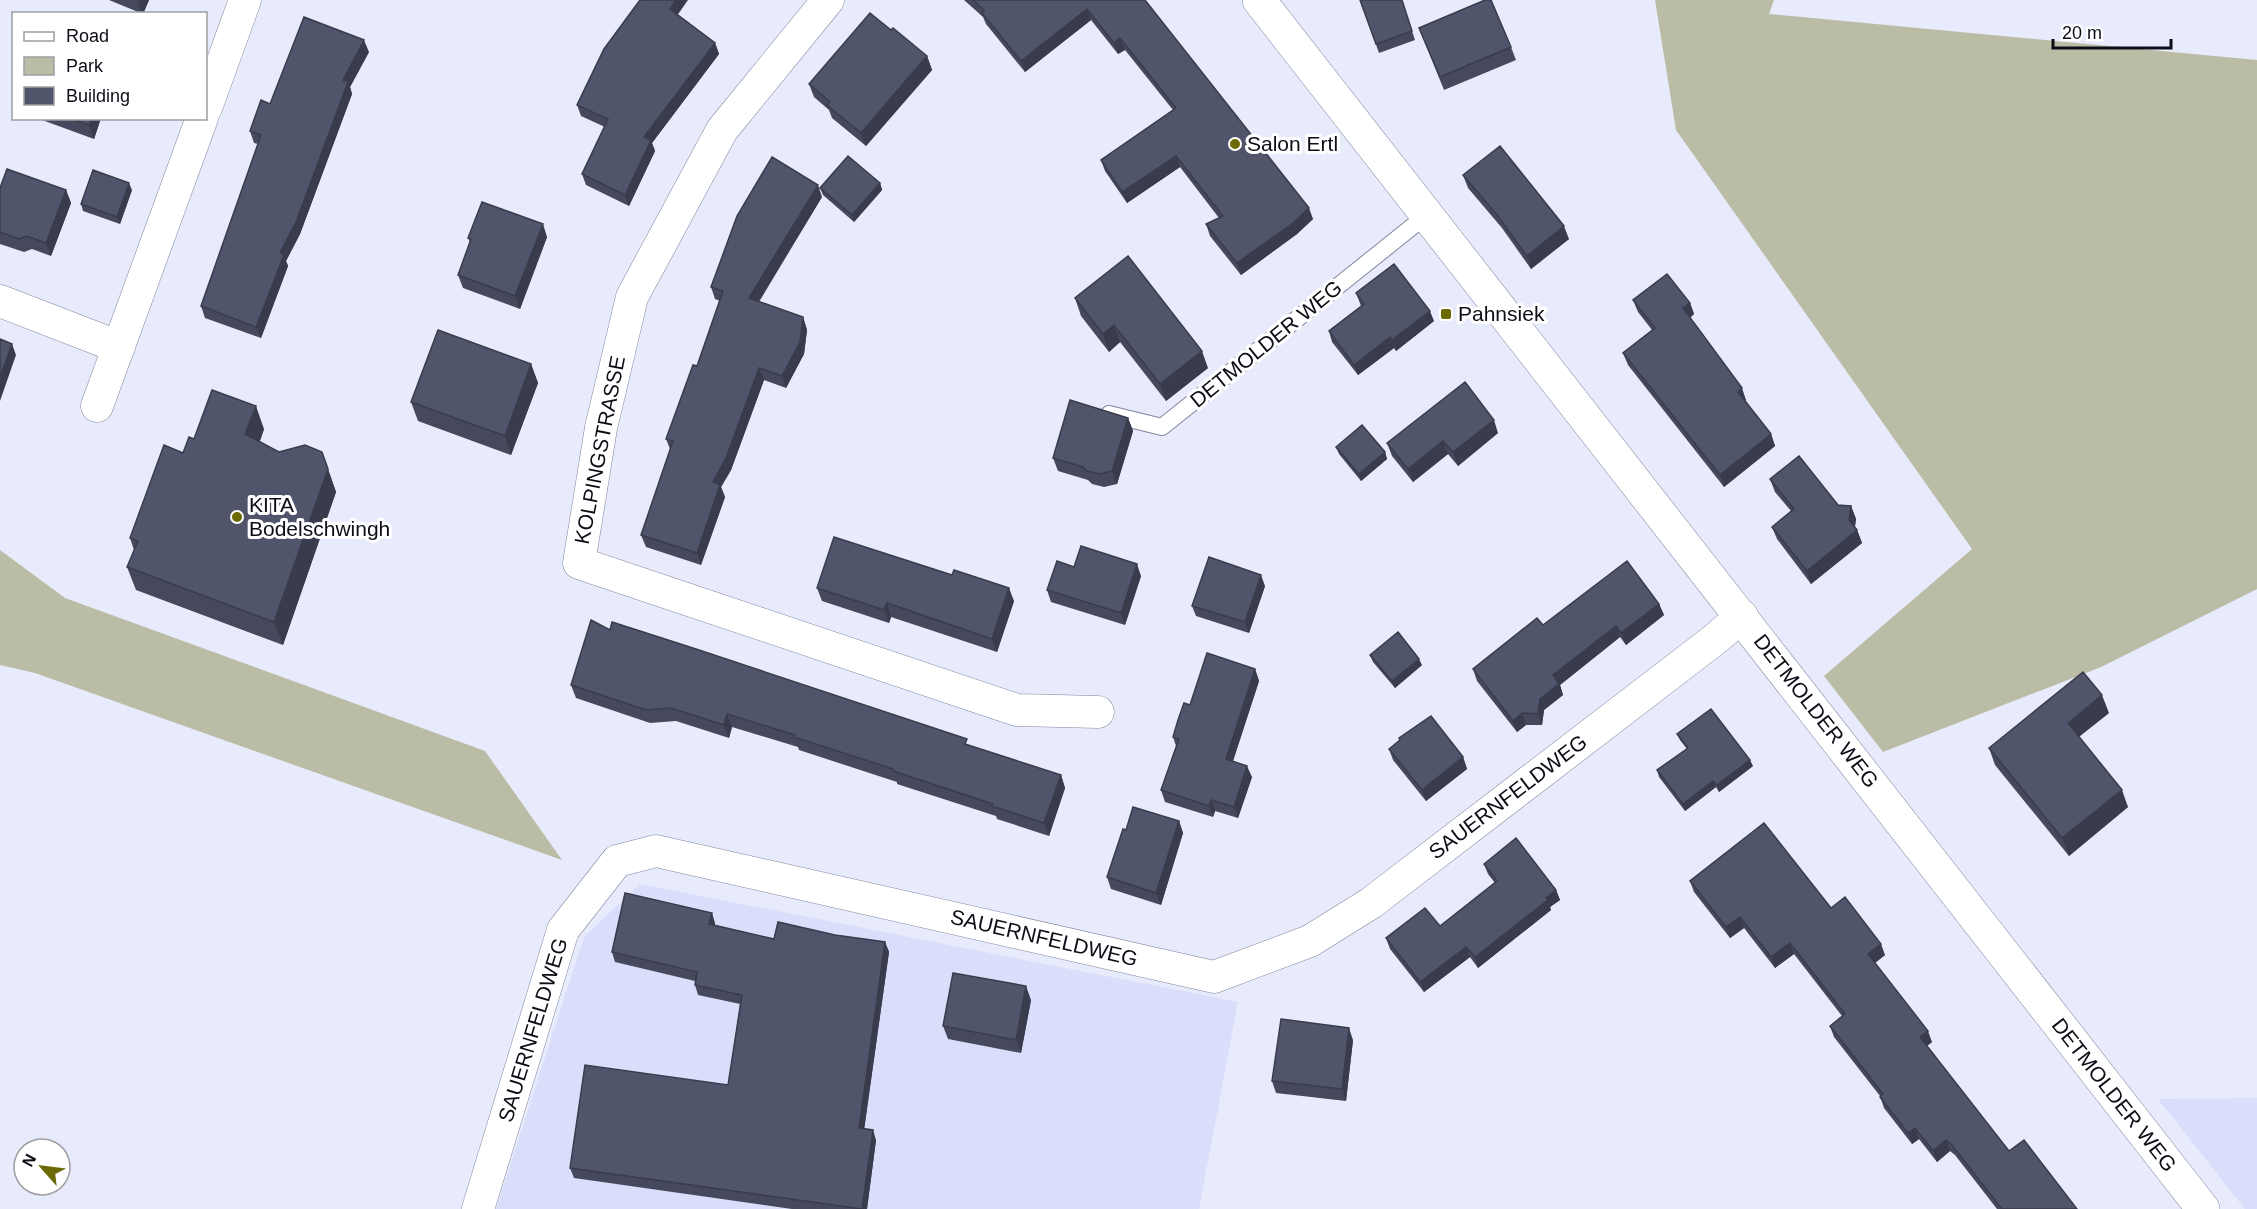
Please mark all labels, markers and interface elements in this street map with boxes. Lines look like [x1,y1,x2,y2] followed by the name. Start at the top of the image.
[12,12,207,120] legend
[2053,12,2172,50] scale bar
[2062,23,2102,43] text: 20 m
[66,26,109,46] text: Road
[66,56,104,76] text: Park
[66,86,130,106] text: Building
[1247,132,1338,155] place label: Salon Ertl
[1228,137,1242,151] marker: Salon Ertl
[1185,276,1346,412] street label: DETMOLDER WEG
[1458,302,1545,325] place label: Pahnsiek
[1439,307,1453,321] marker: Pahnsiek
[570,354,629,546] street label: KOLPINGSTRASSE
[249,493,390,540] place label: KITA Bodelschwingh
[230,510,244,524] marker: KITA Bodelschwingh
[1750,630,1883,792] street label: DETMOLDER WEG
[1424,730,1591,863] street label: SAUERNFELDWEG
[948,905,1140,970] street label: SAUERNFELDWEG
[494,935,571,1125] street label: SAUERNFELDWEG
[2048,1014,2181,1176] street label: DETMOLDER WEG
[12,1137,72,1197] north arrow
[19,1151,39,1169] text: N

